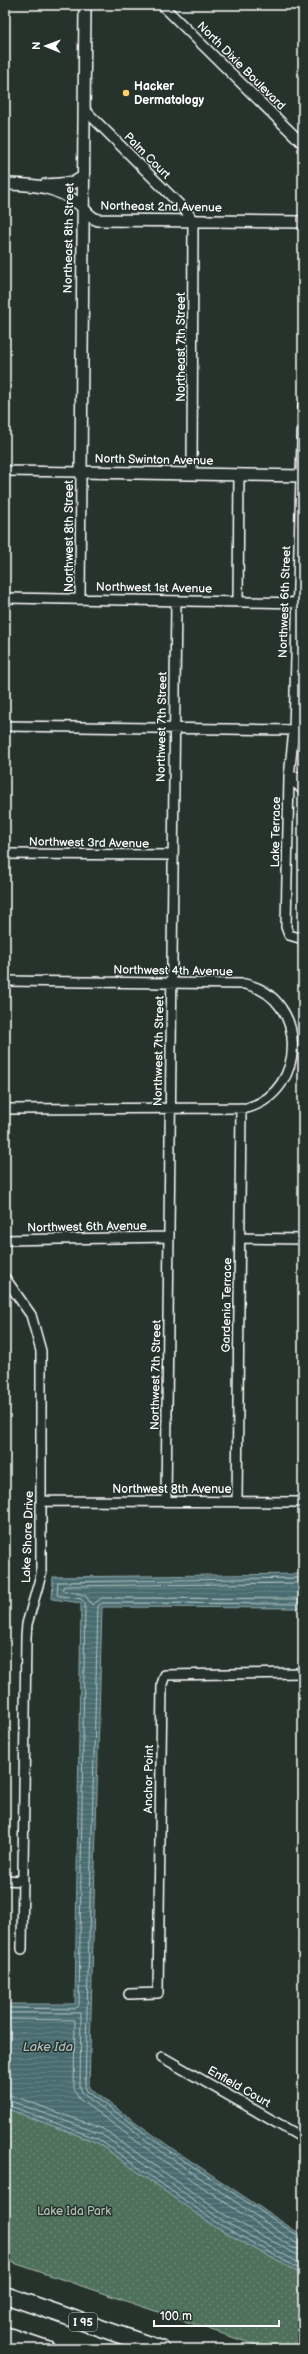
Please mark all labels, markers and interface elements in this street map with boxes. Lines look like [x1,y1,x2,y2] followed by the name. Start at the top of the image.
[194,19,288,113] street label: North Dixie Boulevard
[26,26,66,66] north arrow
[30,42,43,50] text: N
[134,79,204,108] place label: Hacker Dermatology
[121,88,131,98] marker: Hacker Dermatology
[121,130,174,183] street label: Palm Court
[61,182,77,293] street label: Northeast 8th Street
[100,198,222,216] street label: Northeast 2nd Avenue
[174,292,189,402] street label: Northeast 7th Street
[94,451,214,469] street label: North Swinton Avenue
[62,480,77,592] street label: Northwest 8th Street
[276,545,294,658] street label: Northwest 6th Street
[96,579,212,597] street label: Northwest 1st Avenue
[154,671,170,782] street label: Northwest 7th Street
[268,796,284,868] street label: Lake Terrace
[29,834,149,852] street label: Northwest 3rd Avenue
[113,962,233,980] street label: Northwest 4th Avenue
[151,995,167,1106] street label: Northwest 7th Street
[27,1218,147,1236] street label: Northwest 6th Avenue
[219,1257,235,1353] street label: Gardenia Terrace
[148,1319,164,1430] street label: Northwest 7th Street
[112,1482,232,1497] street label: Northwest 8th Avenue
[19,1491,37,1583] street label: Lake Shore Drive
[141,1744,157,1813] street label: Anchor Point
[23,2039,73,2055] water label: Lake Ida
[205,2063,273,2111] street label: Enfield Court
[37,2204,111,2219] park label: Lake Ida Park
[154,2302,279,2328] scale bar
[160,2309,192,2324] text: 100 m
[69,2313,97,2331] road number: I 95

